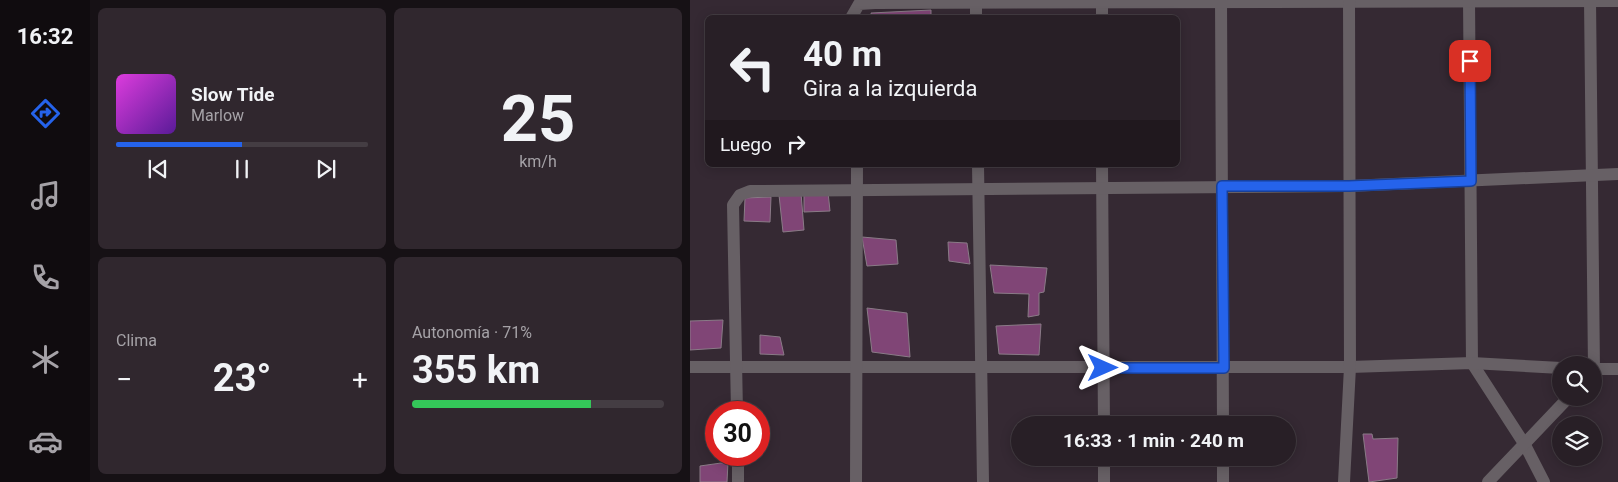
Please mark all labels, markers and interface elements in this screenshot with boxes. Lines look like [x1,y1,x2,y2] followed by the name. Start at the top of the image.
[17,24,73,49] text: 16:32
[803,34,882,75] text: 40 m
[720,35,785,100] icon: left
[1449,40,1491,82] pin
[1456,47,1484,75] icon: arrive
[803,76,977,101] text: Gira a la izquierda
[501,81,575,157] text: 25
[191,83,274,106] text: Slow Tide
[28,96,63,131] icon: directions
[191,106,244,125] text: Marlow
[782,130,810,158] icon: right
[720,133,772,156] text: Luego
[519,152,557,171] text: km/h
[144,155,172,183] icon: previous
[228,155,256,183] icon: pause
[312,155,340,183] icon: next
[28,178,63,213] icon: music
[28,260,63,295] icon: phone
[412,323,532,342] text: Autonomía · 71%
[116,331,157,350] text: Clima
[1076,341,1128,393] position arrow
[28,342,63,377] icon: climate
[412,348,540,392] text: 355 km
[213,356,271,400] text: 23°
[1552,356,1602,466] map controls
[1552,356,1602,406] button: search
[116,363,132,396] text: −
[352,363,368,396] text: +
[705,401,770,466] speed limit sign: 30
[1552,416,1602,466] button: layers
[28,424,63,459] icon: car
[1063,429,1244,452] text: 16:33 · 1 min · 240 m

